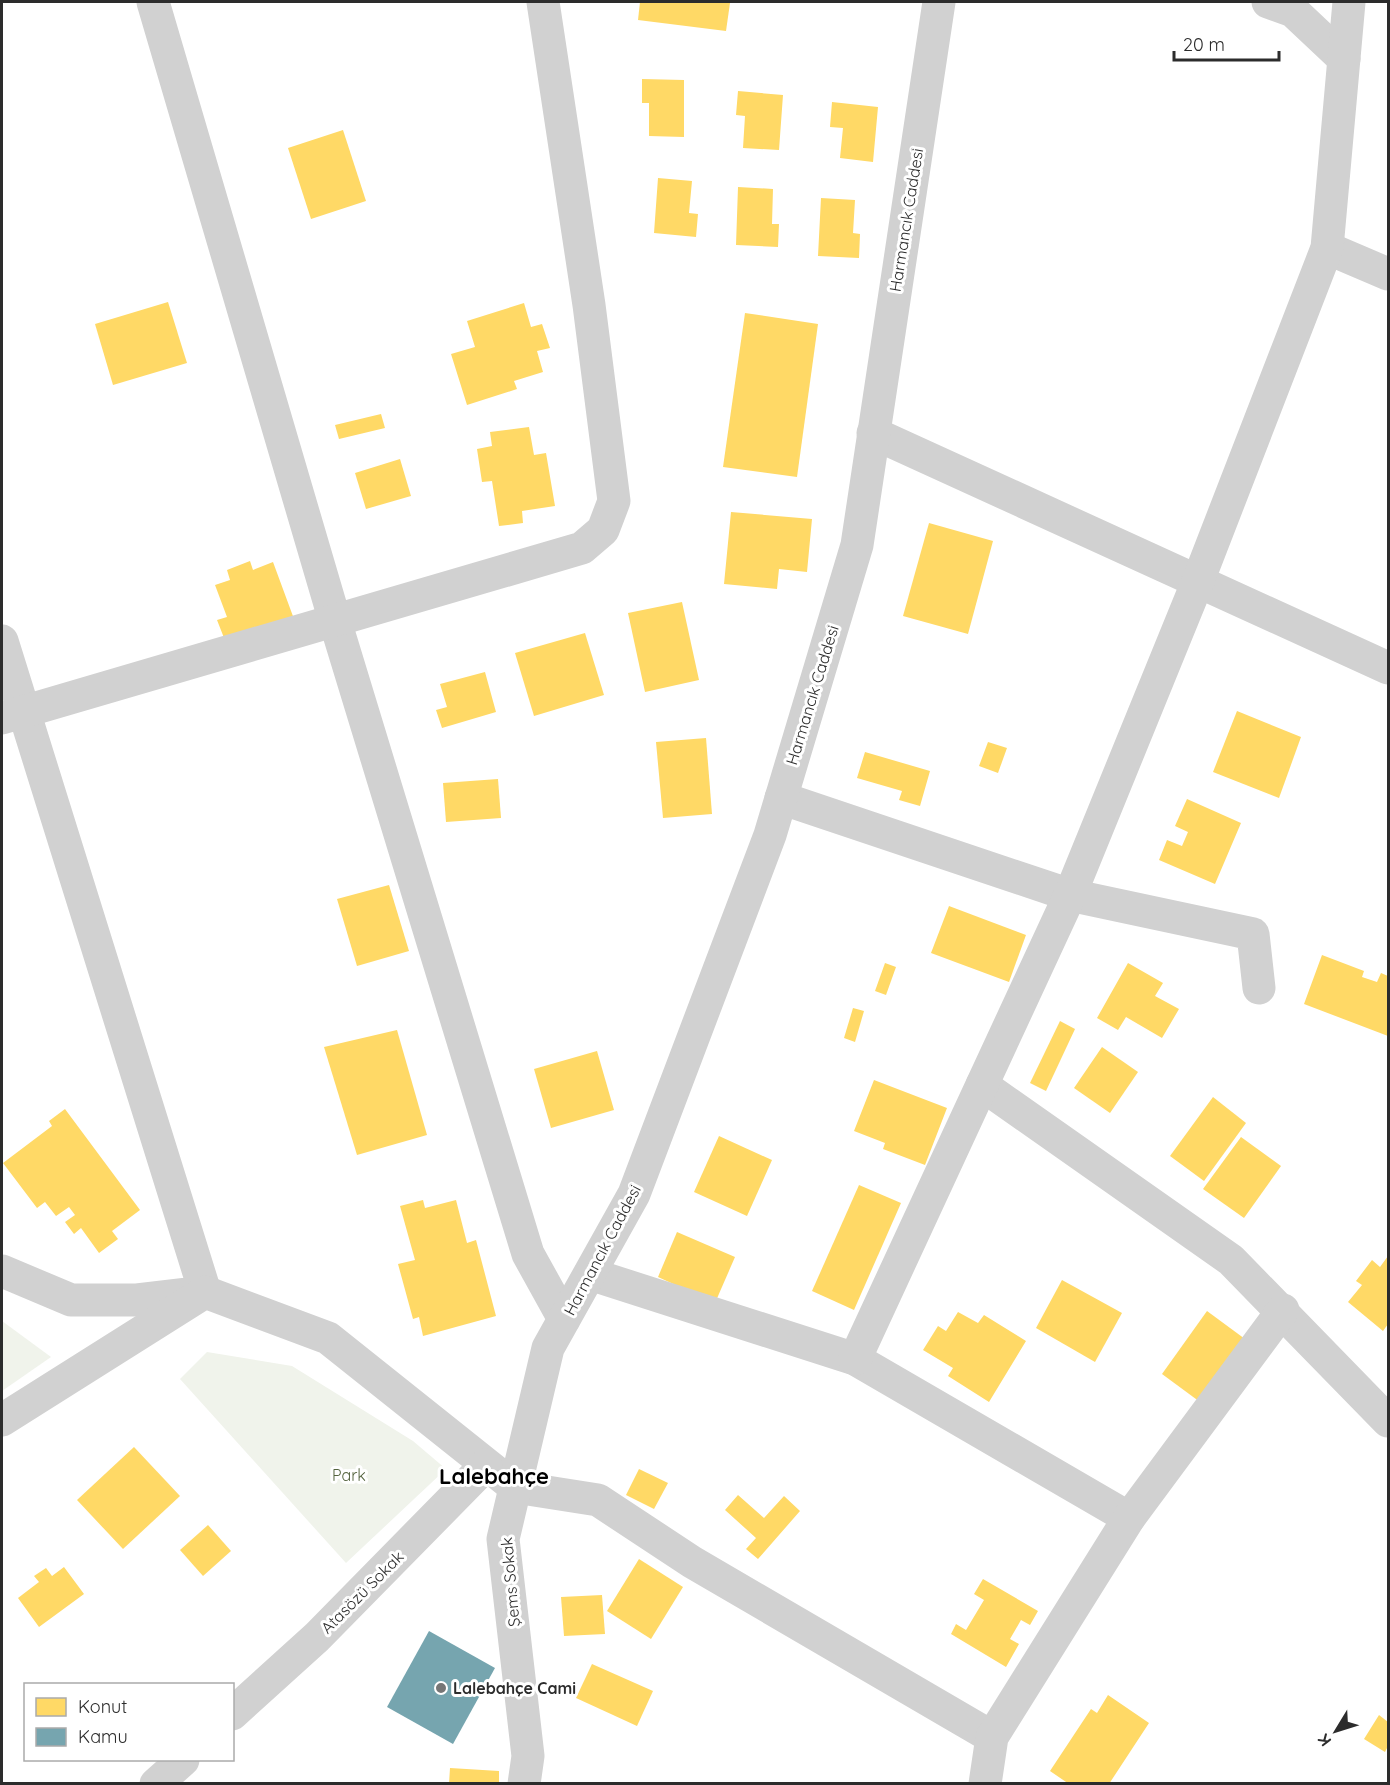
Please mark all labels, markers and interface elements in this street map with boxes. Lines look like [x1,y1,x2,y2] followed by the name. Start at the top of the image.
[1174,24,1279,62] scale bar
[1183,33,1225,56] text: 20 m
[885,147,927,293] street label: Harmancık Caddesi
[781,623,843,767] street label: Harmancık Caddesi
[559,1181,645,1319] street label: Harmancık Caddesi
[439,1462,549,1490] district label: Lalebahçe
[332,1465,366,1485] park label: Park
[496,1536,524,1628] street label: Şems Sokak
[316,1546,408,1638] street label: Atasözü Sokak
[453,1678,576,1698] place label: Lalebahçe Cami
[434,1681,448,1695] marker: Lalebahçe Cami
[24,1683,234,1761] legend
[78,1695,127,1718] text: Konut
[1306,1701,1366,1761] north arrow
[78,1725,128,1748] text: Kamu
[1313,1730,1335,1751] text: K

